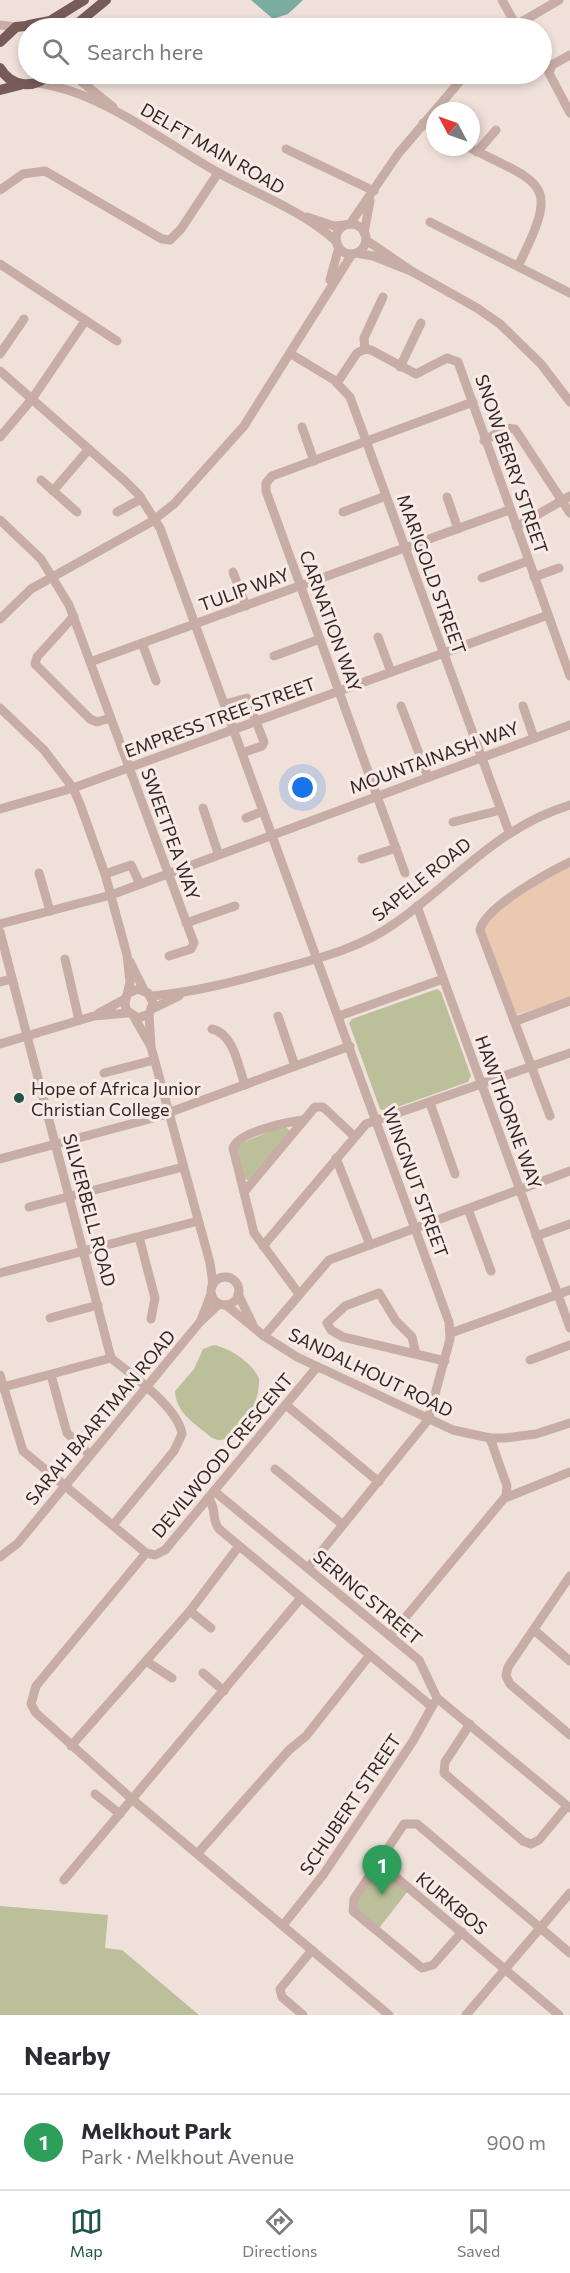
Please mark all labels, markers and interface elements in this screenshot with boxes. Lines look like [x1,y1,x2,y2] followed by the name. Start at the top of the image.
[18,18,552,84] search box
[39,35,72,68] icon: search
[87,38,203,65] text: Search here
[137,98,289,198] street label: DELFT MAIN ROAD
[426,102,480,156] north arrow
[471,371,553,557] street label: SNOW BERRY STREET
[393,491,471,657] street label: MARIGOLD STREET
[295,547,367,695] street label: CARNATION WAY
[196,562,292,615] street label: TULIP WAY
[121,672,319,762] street label: EMPRESS TREE STREET
[346,716,522,798] street label: MOUNTAINASH WAY
[137,765,205,903] street label: SWEETPEA WAY
[288,773,317,802] your location
[367,832,475,926] street label: SAPELE ROAD
[471,1032,547,1192] street label: HAWTHORNE WAY
[31,1077,201,1120] place label: Hope of Africa Junior Christian College
[12,1091,26,1105] marker: Hope of Africa Junior Christian College
[379,1104,453,1260] street label: WINGNUT STREET
[59,1131,121,1289] street label: SILVERBELL ROAD
[285,1323,457,1421] street label: SANDALHOUT ROAD
[20,1325,180,1509] street label: SARAH BAARTMAN ROAD
[147,1368,297,1542] street label: DEVILWOOD CRESCENT
[309,1545,427,1649] street label: SERING STREET
[295,1729,405,1879] street label: SCHUBERT STREET
[362,1846,401,1895] pin: 1
[412,1867,492,1939] street label: KURKBOS
[24,2039,111,2070] text: Nearby
[81,2117,232,2144] text: Melkhout Park
[39,2130,48,2154] text: 1
[486,2130,546,2154] text: 900 m
[81,2144,294,2168] text: Park · Melkhout Avenue
[70,2205,103,2260] tab: Map
[242,2205,317,2260] tab: Directions
[457,2205,500,2260] tab: Saved

